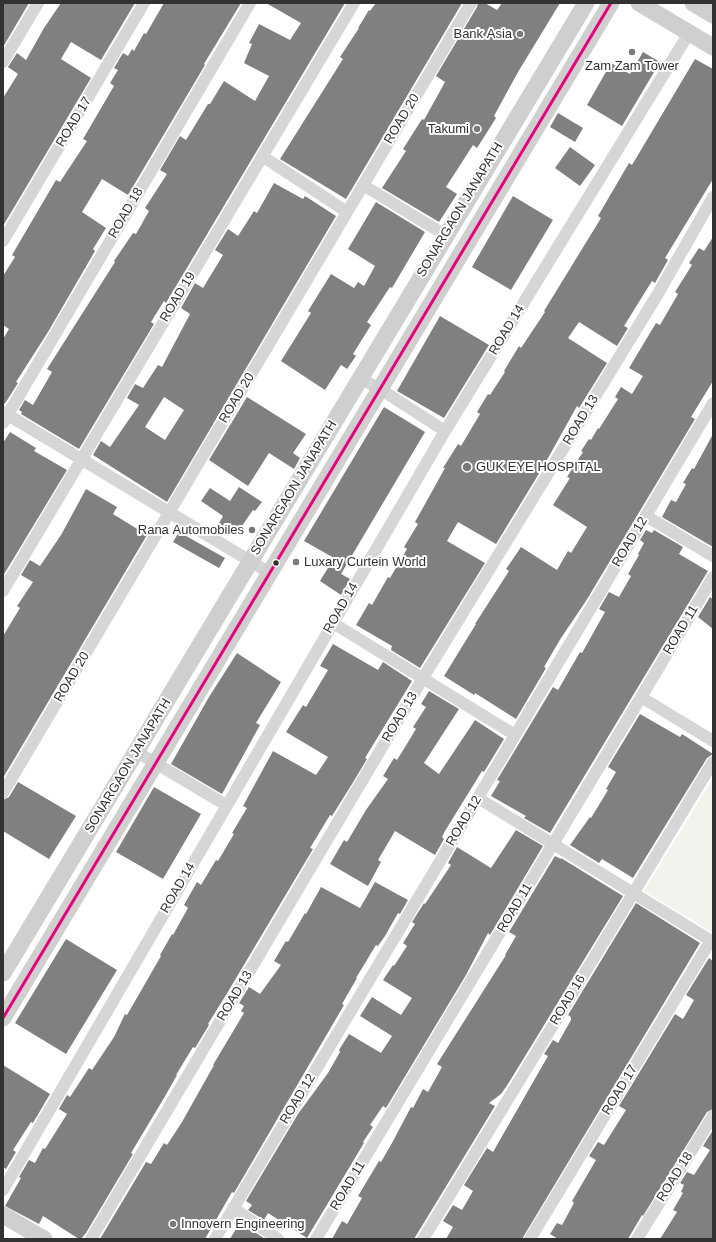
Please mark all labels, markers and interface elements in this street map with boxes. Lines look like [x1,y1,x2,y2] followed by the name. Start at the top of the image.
[453,26,512,42] place label: Bank Asia
[515,29,525,39] marker: Bank Asia
[627,47,637,57] marker: Zam Zam Tower
[585,58,679,74] place label: Zam Zam Tower
[381,91,423,147] street label: ROAD 20
[53,94,95,150] street label: ROAD 17
[428,121,469,137] place label: Takumi
[472,124,482,134] marker: Takumi
[414,140,506,280] street label: SONARGAON JANAPATH
[105,185,147,241] street label: ROAD 18
[157,269,199,325] street label: ROAD 19
[486,302,528,358] street label: ROAD 14
[216,370,258,426] street label: ROAD 20
[560,392,602,448] street label: ROAD 13
[248,418,340,558] street label: SONARGAON JANAPATH
[476,459,601,475] place label: GUK EYE HOSPITAL
[461,461,473,473] marker: GUK EYE HOSPITAL
[609,514,651,570] street label: ROAD 12
[138,522,244,538] place label: Rana Automobiles
[247,525,257,535] marker: Rana Automobiles
[304,554,426,570] place label: Luxary Curtein World
[291,557,301,567] marker: Luxary Curtein World
[271,558,281,568] unlabelled marker
[320,580,362,636] street label: ROAD 14
[660,603,702,657] street label: ROAD 11
[51,649,93,705] street label: ROAD 20
[379,689,421,745] street label: ROAD 13
[82,696,174,836] street label: SONARGAON JANAPATH
[443,793,485,849] street label: ROAD 12
[157,860,199,916] street label: ROAD 14
[494,881,536,935] street label: ROAD 11
[214,968,256,1024] street label: ROAD 13
[547,972,589,1028] street label: ROAD 16
[599,1062,641,1118] street label: ROAD 17
[277,1071,319,1127] street label: ROAD 12
[654,1149,696,1205] street label: ROAD 18
[327,1159,369,1213] street label: ROAD 11
[181,1216,305,1232] place label: Innovern Engineering
[168,1219,178,1229] marker: Innovern Engineering

